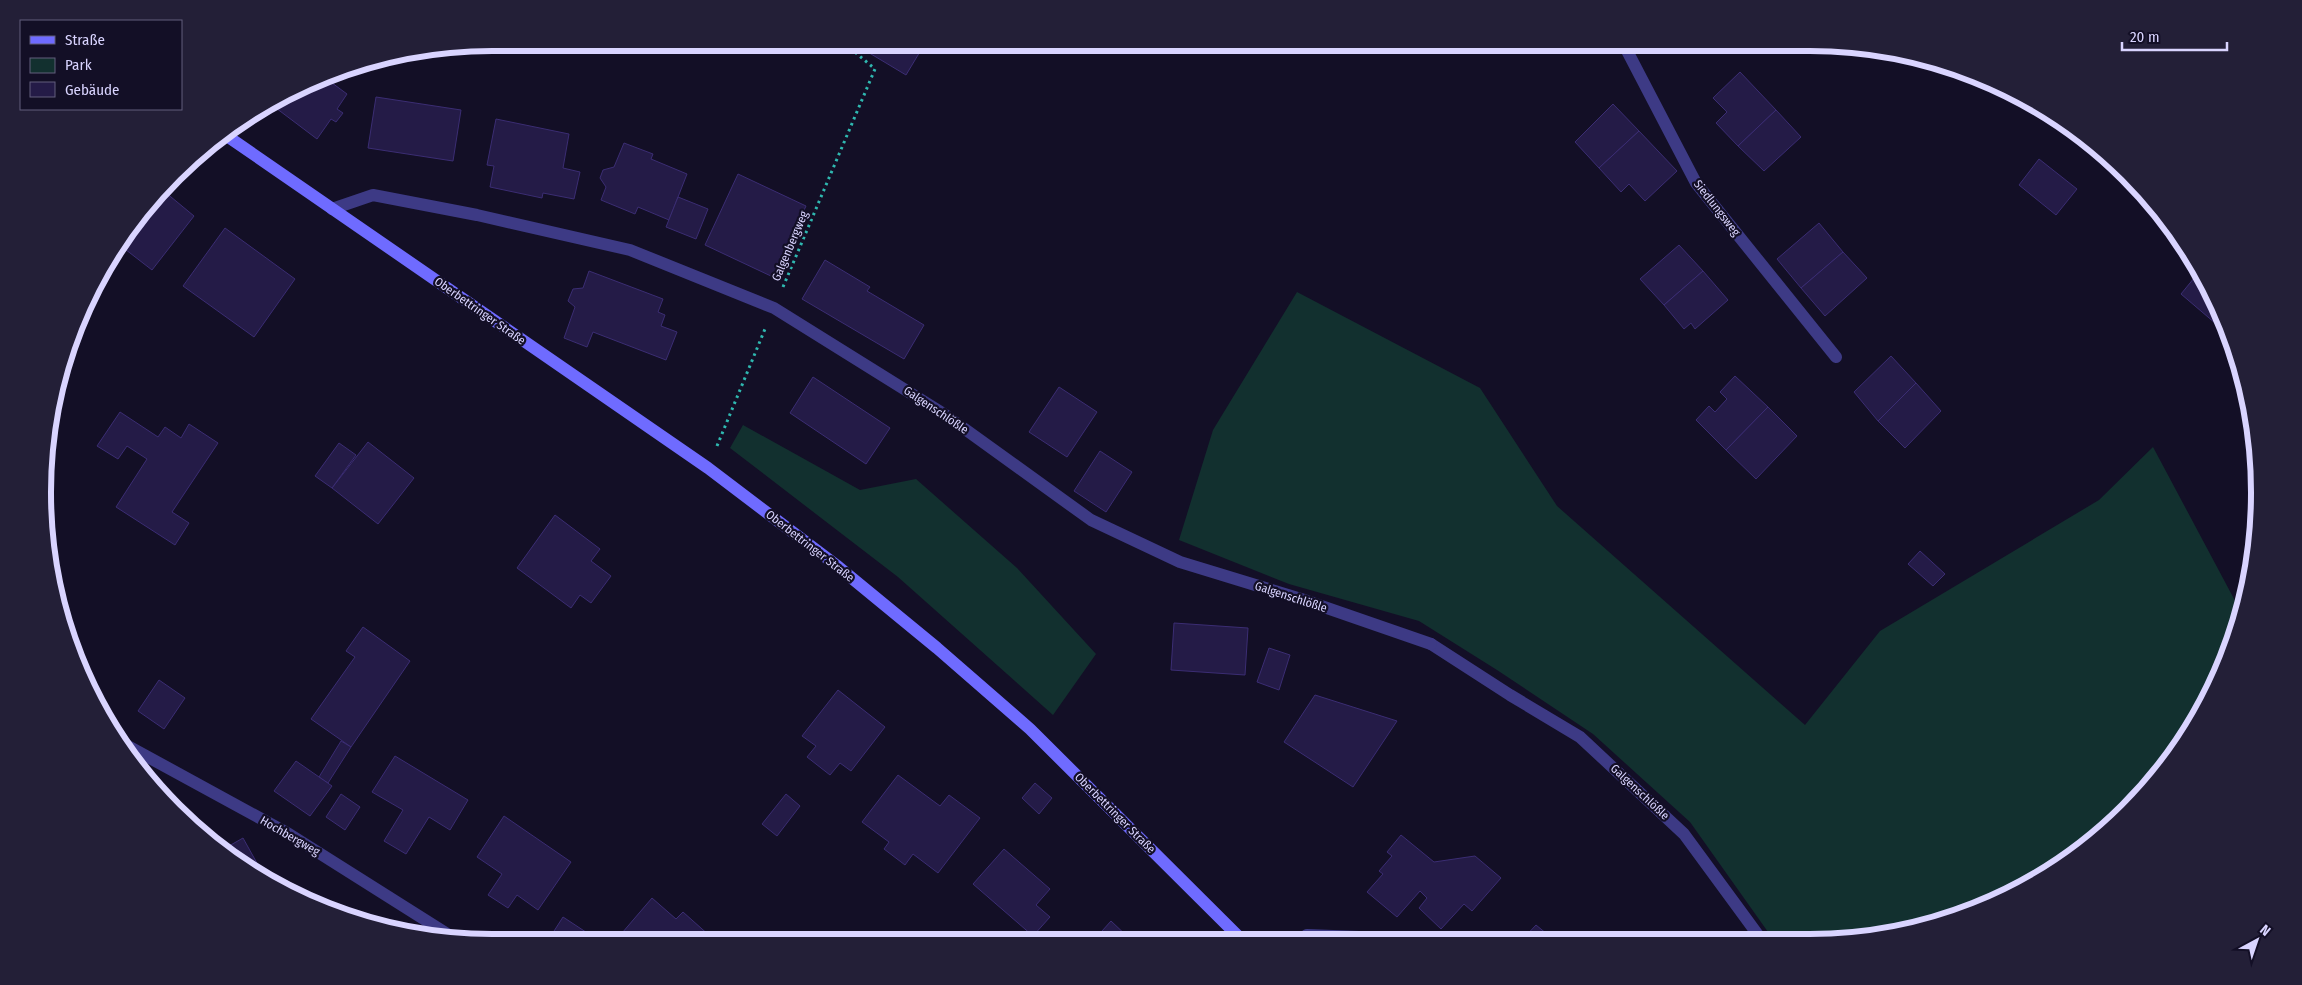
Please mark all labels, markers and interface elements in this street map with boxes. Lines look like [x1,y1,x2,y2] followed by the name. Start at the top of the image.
[20,20,182,110] legend
[2122,20,2227,52] scale bar
[2130,28,2160,46] text: 20 m
[65,31,105,49] text: Straße
[65,56,92,74] text: Park
[65,81,120,99] text: Gebäude
[1691,177,1743,239] street label: Siedlungsweg
[769,208,811,283] street label: Galgenbergweg
[432,274,528,348] street label: Oberbettringer Straße
[901,383,971,437] street label: Galgenschlößle
[763,507,857,585] street label: Oberbettringer Straße
[1253,579,1329,615] street label: Galgenschlößle
[1608,761,1672,823] street label: Galgenschlößle
[1072,770,1158,856] street label: Oberbettringer Straße
[258,813,323,859] street label: Hochbergweg
[2232,915,2282,965] north arrow
[2256,921,2274,940] text: N

